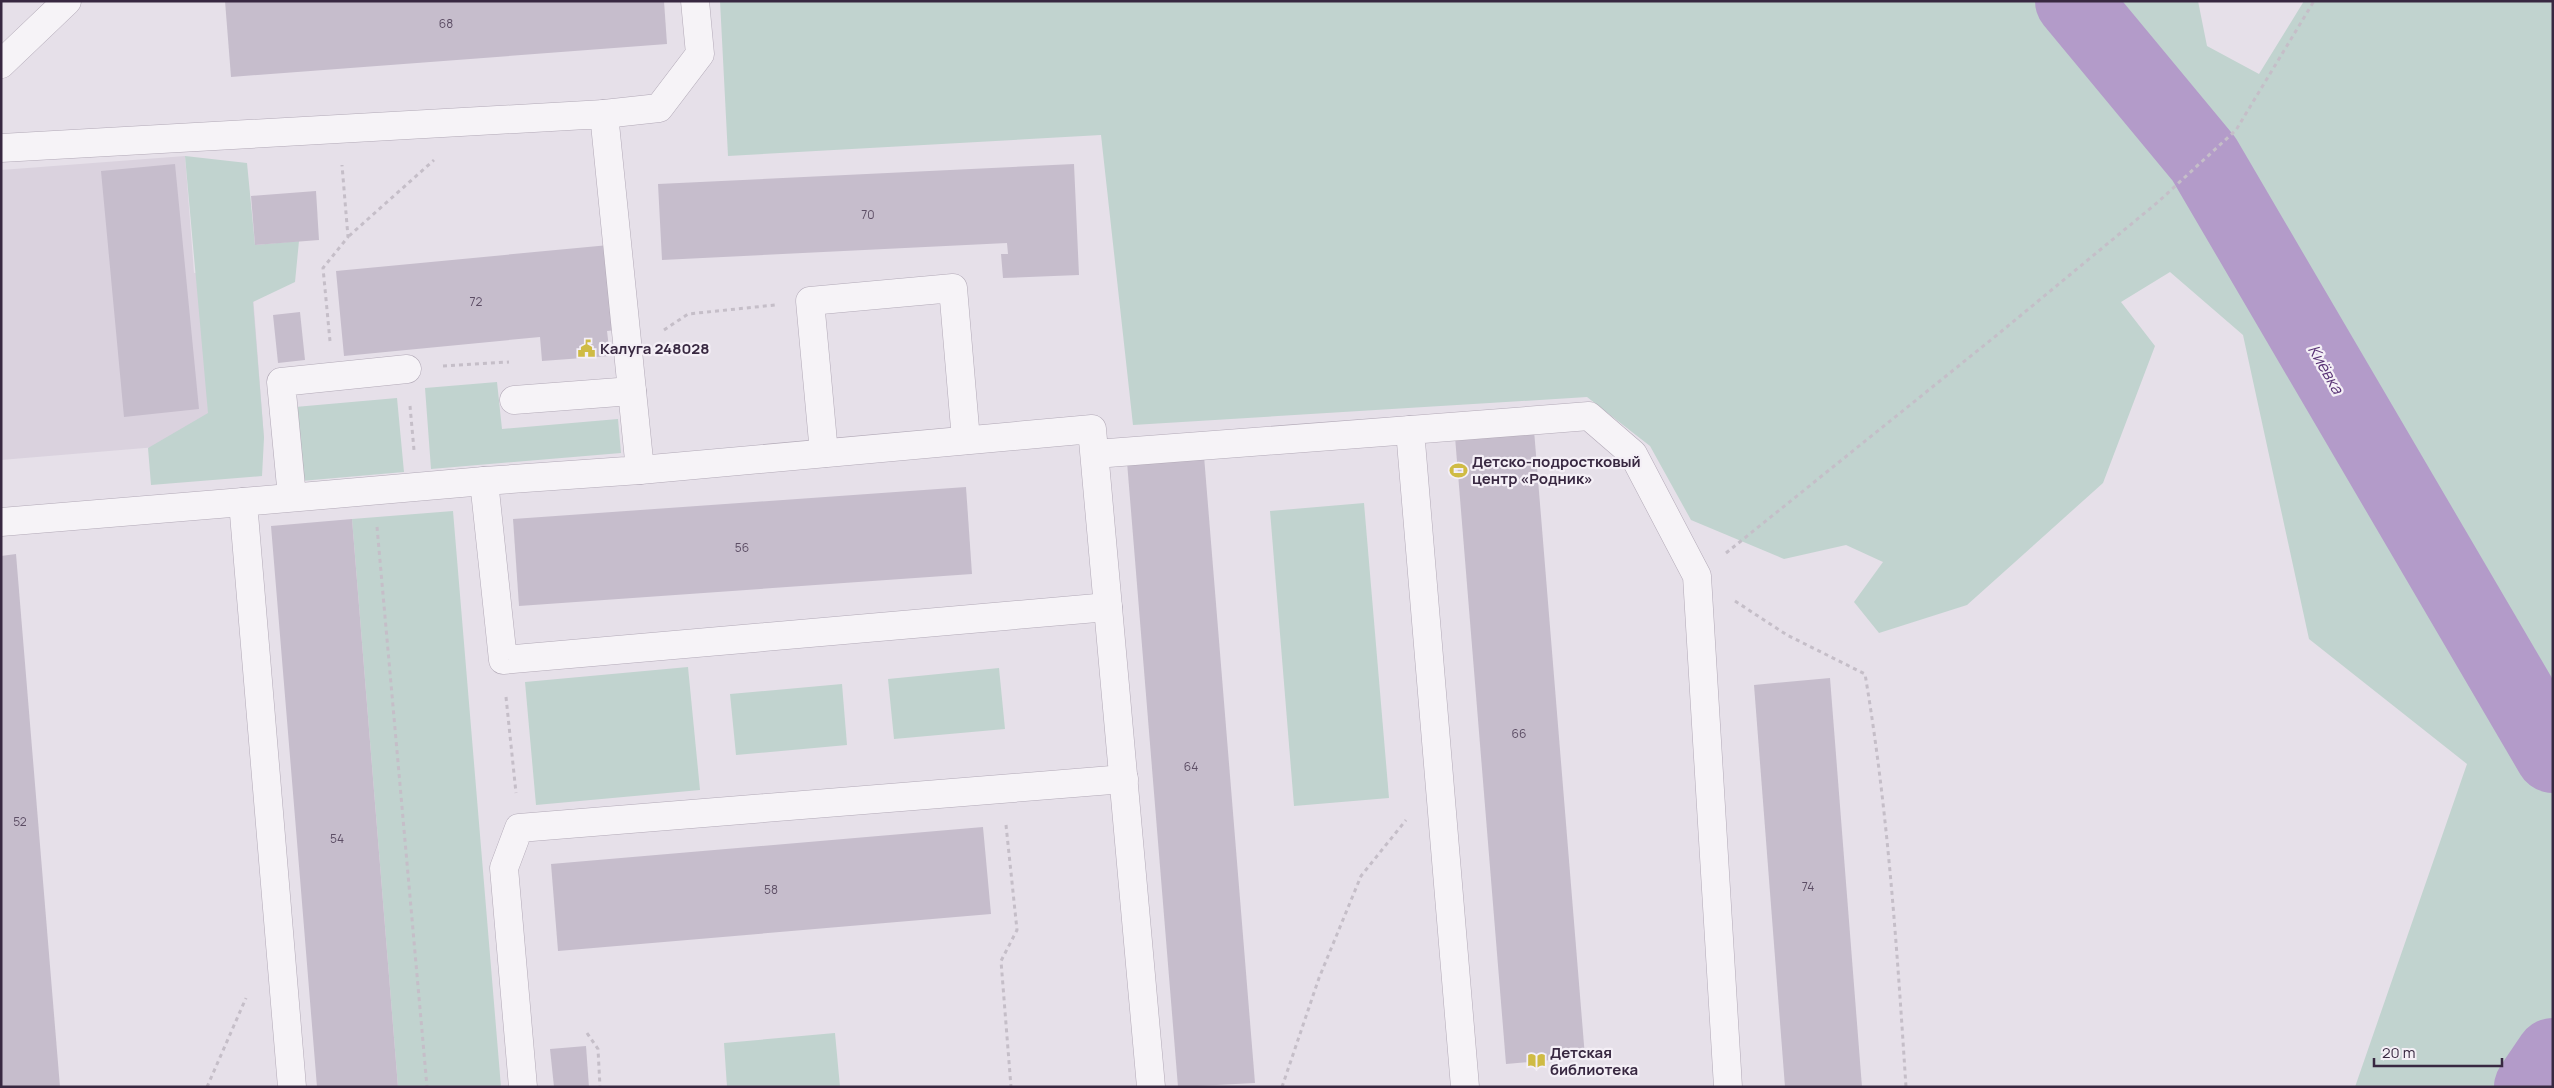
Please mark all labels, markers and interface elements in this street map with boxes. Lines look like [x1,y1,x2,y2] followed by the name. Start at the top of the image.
[439,15,453,32] house number: 68
[861,206,875,223] house number: 70
[470,293,483,310] house number: 72
[576,338,596,358] public building icon: Калуга 248028
[600,338,709,359] place label: Калуга 248028
[2303,340,2349,399] water label: Киёвка
[1472,451,1641,489] place label: Детско-подростковый центр «Родник»
[1448,460,1468,480] sports icon: Детско-подростковый центр «Родник»
[735,539,749,556] house number: 56
[1512,725,1526,742] house number: 66
[1184,758,1198,775] house number: 64
[13,813,27,830] house number: 52
[330,830,344,847] house number: 54
[1802,878,1814,895] house number: 74
[764,881,778,898] house number: 58
[2374,1036,2502,1068] scale bar
[1550,1042,1638,1080] place label: Детская библиотека
[2382,1042,2415,1063] text: 20 m
[1526,1051,1546,1071] library icon: Детская библиотека

